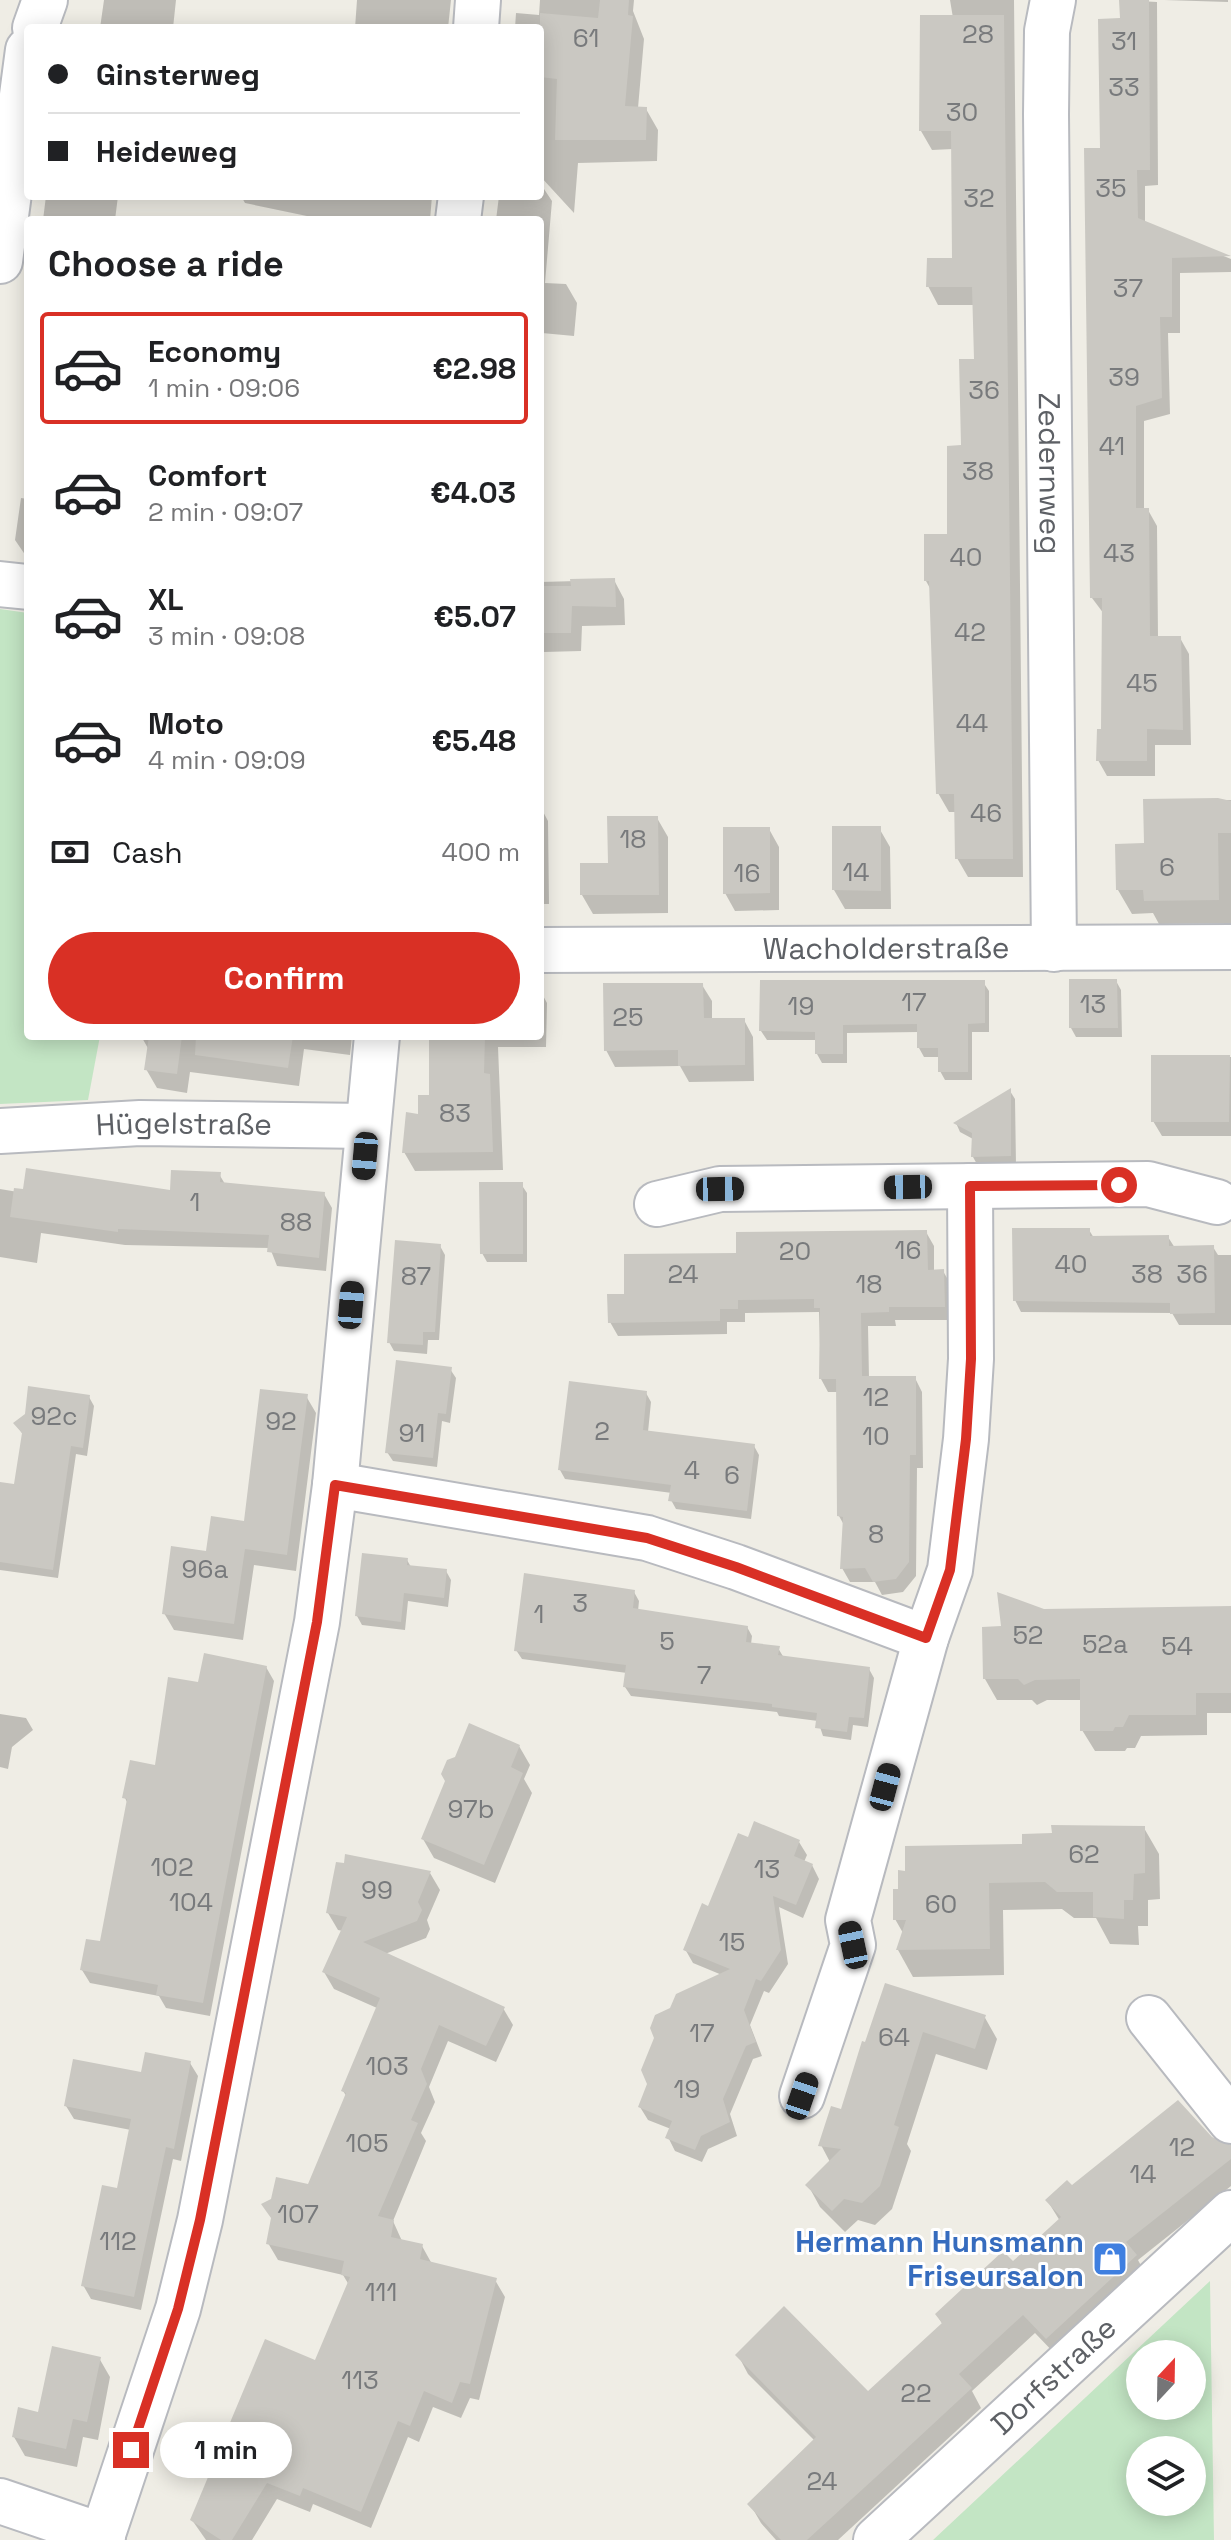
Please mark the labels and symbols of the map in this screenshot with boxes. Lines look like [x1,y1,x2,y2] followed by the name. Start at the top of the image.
[962,17,994,51] house number: 28
[573,21,599,55] house number: 61
[1111,24,1137,58] house number: 31
[1108,70,1140,104] house number: 33
[946,95,978,129] house number: 30
[1095,171,1127,205] house number: 35
[963,181,995,215] house number: 32
[1113,271,1143,305] house number: 37
[1108,360,1140,394] house number: 39
[968,373,1000,407] house number: 36
[1030,392,1070,555] street label: Zedernweg
[1099,429,1125,463] house number: 41
[962,454,994,488] house number: 38
[1103,536,1135,570] house number: 43
[950,540,982,574] house number: 40
[954,615,986,649] house number: 42
[1126,666,1158,700] house number: 45
[956,706,988,740] house number: 44
[970,796,1002,830] house number: 46
[619,822,647,856] house number: 18
[1159,850,1175,884] house number: 6
[842,855,870,889] house number: 14
[734,856,760,890] house number: 16
[762,928,1010,968] street label: Wacholderstraße
[901,985,927,1019] house number: 17
[1080,987,1106,1021] house number: 13
[788,989,814,1023] house number: 19
[612,1000,644,1034] house number: 25
[439,1096,471,1130] house number: 83
[94,1103,272,1145] street label: Hügelstraße
[351,1131,379,1181] car
[1101,1167,1137,1203] route start
[884,1175,932,1199] car
[696,1177,744,1201] car
[190,1185,200,1219] house number: 1
[280,1205,312,1239] house number: 88
[895,1233,921,1267] house number: 16
[779,1234,811,1268] house number: 20
[1055,1247,1087,1281] house number: 40
[667,1257,699,1291] house number: 24
[1131,1257,1163,1291] house number: 38
[1176,1257,1208,1291] house number: 36
[401,1259,431,1293] house number: 87
[855,1267,883,1301] house number: 18
[337,1280,365,1330] car
[863,1380,889,1414] house number: 12
[30,1399,78,1433] house number: 92c
[265,1404,297,1438] house number: 92
[594,1414,610,1448] house number: 2
[399,1416,425,1450] house number: 91
[862,1419,890,1453] house number: 10
[684,1453,700,1487] house number: 4
[724,1458,740,1492] house number: 6
[868,1517,884,1551] house number: 8
[182,1552,228,1586] house number: 96a
[572,1586,588,1620] house number: 3
[534,1597,544,1631] house number: 1
[1012,1618,1044,1652] house number: 52
[659,1624,675,1658] house number: 5
[1082,1627,1128,1661] house number: 52a
[1161,1629,1193,1663] house number: 54
[697,1658,711,1692] house number: 7
[867,1761,903,1813] car
[448,1792,494,1826] house number: 97b
[1068,1837,1100,1871] house number: 62
[150,1850,194,1884] house number: 102
[754,1852,780,1886] house number: 13
[361,1873,393,1907] house number: 99
[169,1885,213,1919] house number: 104
[925,1887,957,1921] house number: 60
[836,1919,870,1971] car
[719,1925,745,1959] house number: 15
[689,2016,715,2050] house number: 17
[878,2020,910,2054] house number: 64
[365,2049,409,2083] house number: 103
[783,2069,821,2123] car
[674,2072,700,2106] house number: 19
[345,2126,389,2160] house number: 105
[1169,2130,1195,2164] house number: 12
[1129,2157,1157,2191] house number: 14
[277,2197,319,2231] house number: 107
[795,2222,1084,2295] place label: Hermann Hunsmann Friseursalon
[99,2224,137,2258] house number: 112
[1091,2240,1129,2278] shop icon: Hermann Hunsmann Friseursalon
[365,2275,397,2309] house number: 111
[983,2308,1125,2443] street label: Dorfstraße
[1126,2340,1206,2420] north arrow
[341,2363,379,2397] house number: 113
[900,2376,932,2410] house number: 22
[159,2422,291,2478] callout: 1 min
[113,2432,149,2468] route end
[806,2464,838,2498] house number: 24

